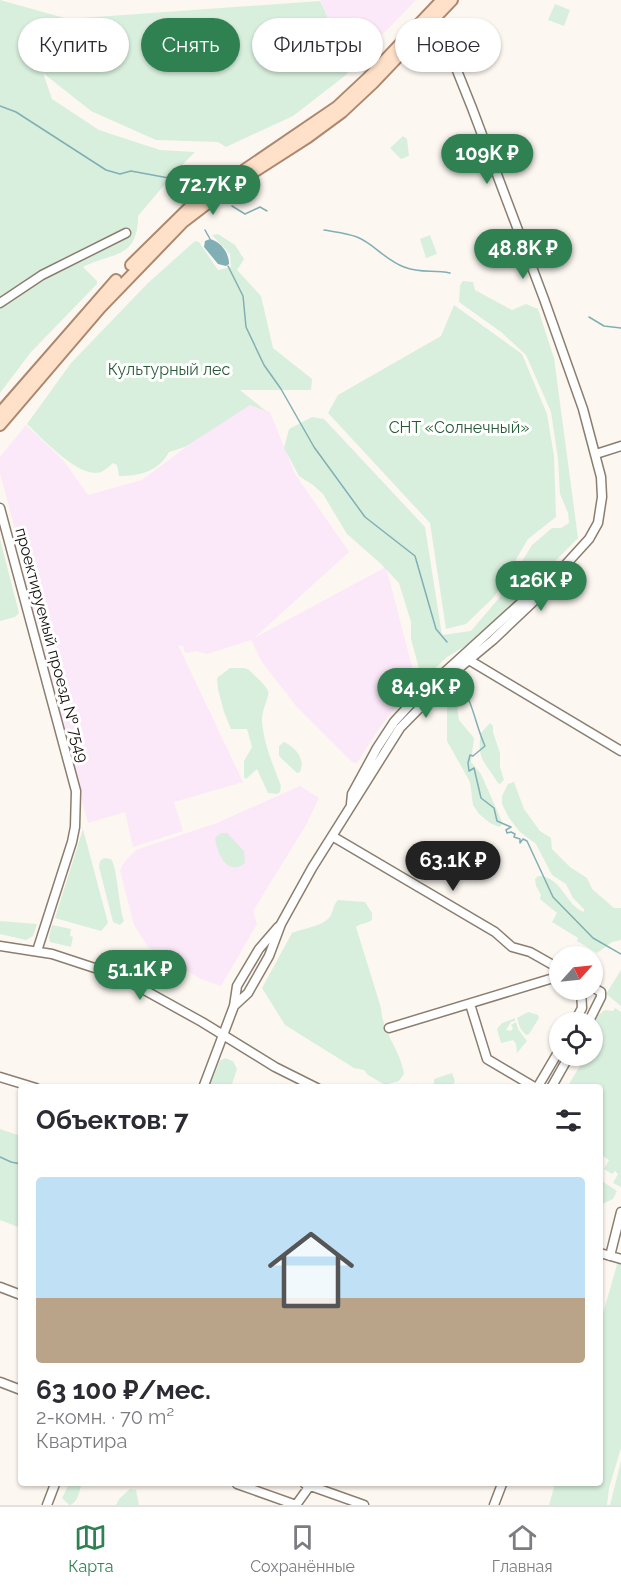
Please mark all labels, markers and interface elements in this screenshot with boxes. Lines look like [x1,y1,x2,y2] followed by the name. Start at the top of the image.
[18,18,129,72] chip: Купить
[141,18,240,72] chip: Снять
[252,18,383,72] chip: Фильтры
[395,18,501,72] chip: Новое
[438,134,536,185] pin: 109K ₽
[455,141,519,165] text: 109K ₽
[158,165,268,216] pin: 72.7K ₽
[179,172,247,196] text: 72.7K ₽
[468,229,578,280] pin: 48.8K ₽
[488,236,558,260] text: 48.8K ₽
[108,360,230,379] park label: Культурный лес
[389,418,529,437] park label: СНТ «Солнечный»
[11,525,93,765] street label: проектируемый проезд № 7549
[492,561,590,612] pin: 126K ₽
[510,568,572,592] text: 126K ₽
[371,668,481,719] pin: 84.9K ₽
[391,675,461,699] text: 84.9K ₽
[398,841,508,892] pin: 63.1K ₽
[419,848,487,872] text: 63.1K ₽
[549,946,603,1000] north arrow
[549,946,603,1066] map controls
[85,950,195,1001] pin: 51.1K ₽
[108,957,172,981] text: 51.1K ₽
[549,1012,603,1066] button: locate
[552,1104,585,1137] icon: filters
[36,1105,189,1135] text: Объектов: 7
[257,1216,365,1324] icon: home
[36,1375,211,1405] text: 63 100 ₽/мес.
[36,1405,174,1429] text: 2-комн. · 70 m²
[36,1429,127,1453] text: Квартира
[68,1521,113,1576] tab: Карта
[250,1521,355,1576] tab: Сохранённые
[492,1521,553,1576] tab: Главная

